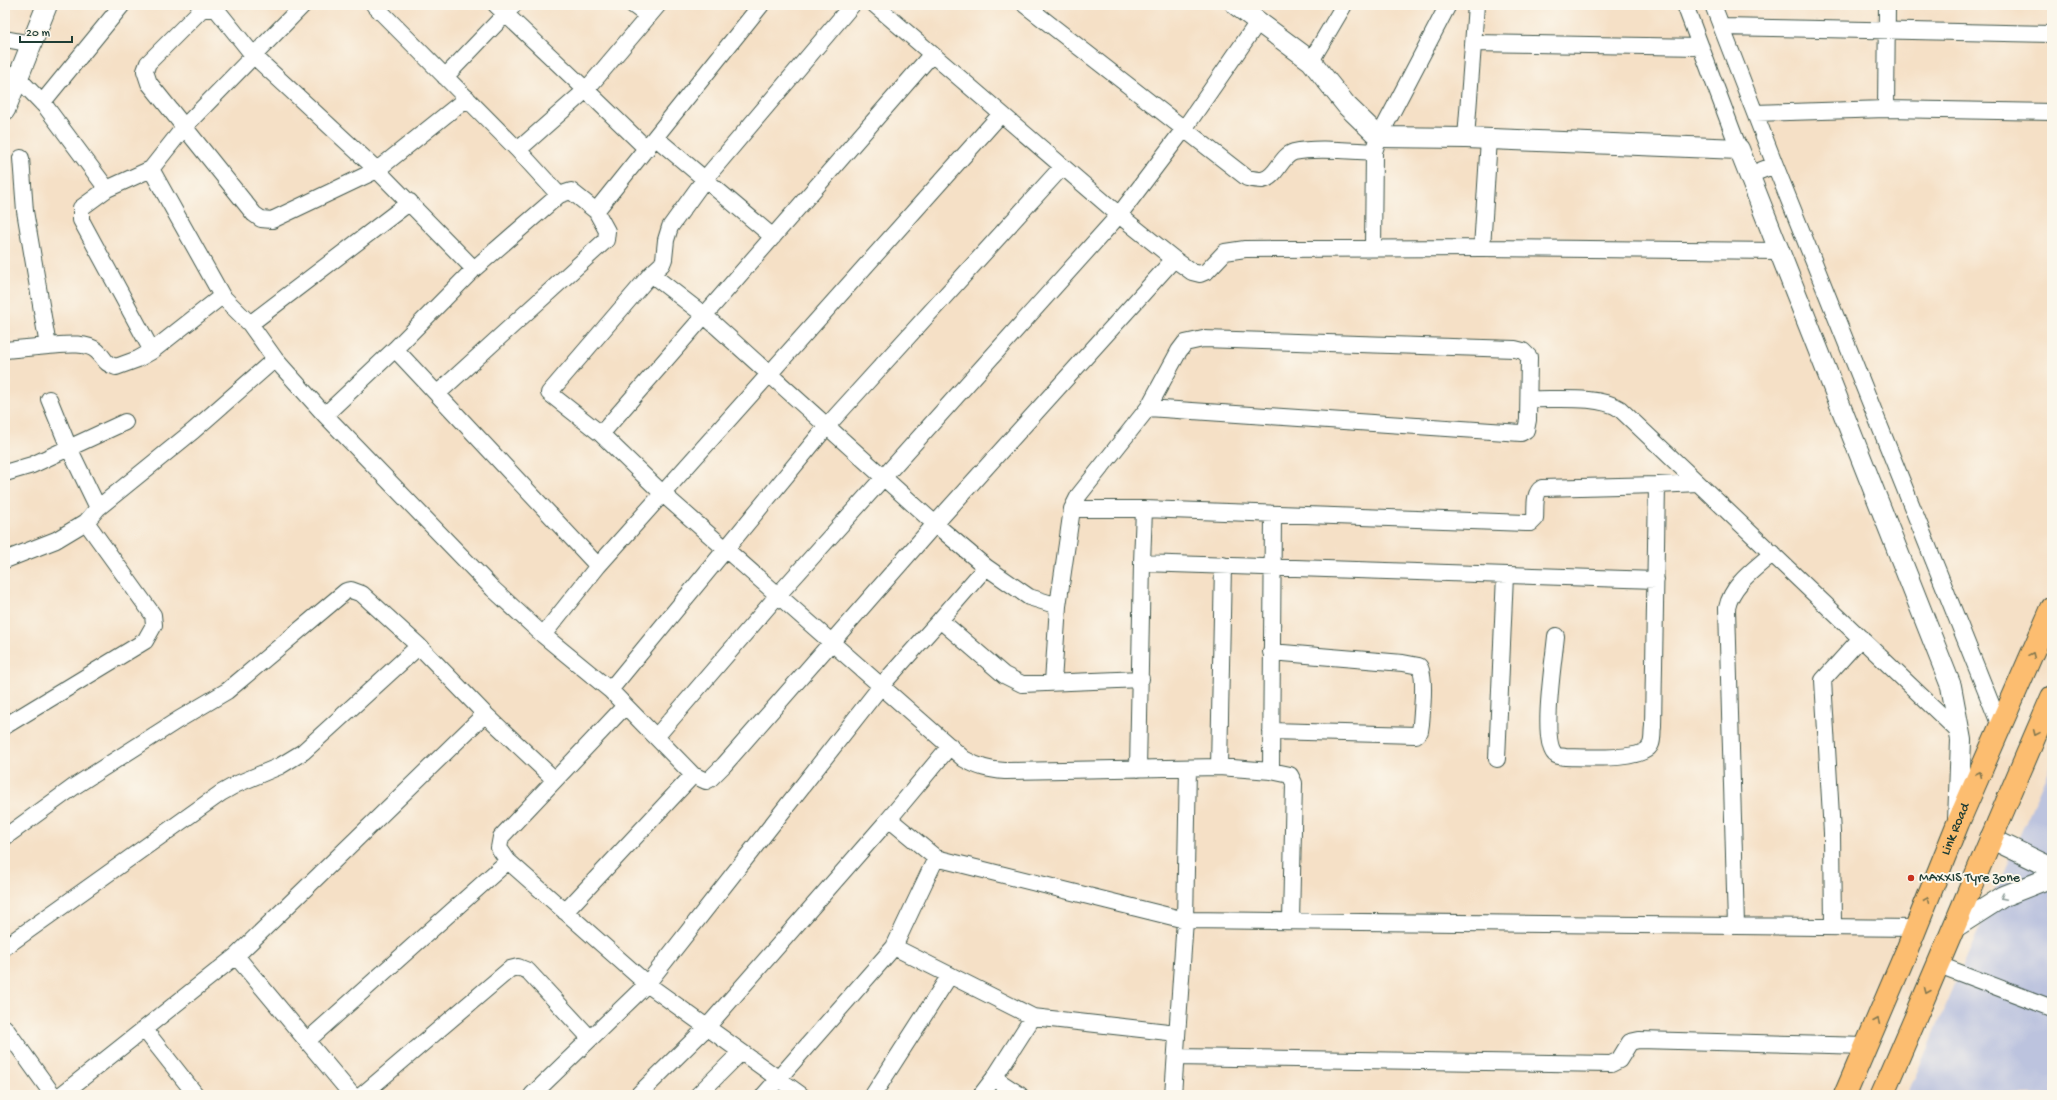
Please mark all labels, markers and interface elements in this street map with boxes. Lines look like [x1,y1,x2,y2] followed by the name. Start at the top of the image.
[20,18,72,44] scale bar
[26,27,51,41] text: 20 m
[2027,652,2035,659] one-way arrow
[2033,729,2041,737] one-way arrow
[1975,771,1983,778] one-way arrow
[1937,799,1975,858] street label: Link Road
[1919,870,2021,887] place label: MAXXIS Tyre zone
[1906,873,1916,883] marker: MAXXIS Tyre zone
[2000,893,2007,900] one-way arrow
[1922,897,1930,905] one-way arrow
[1924,988,1932,995] one-way arrow
[1872,1017,1880,1025] one-way arrow

